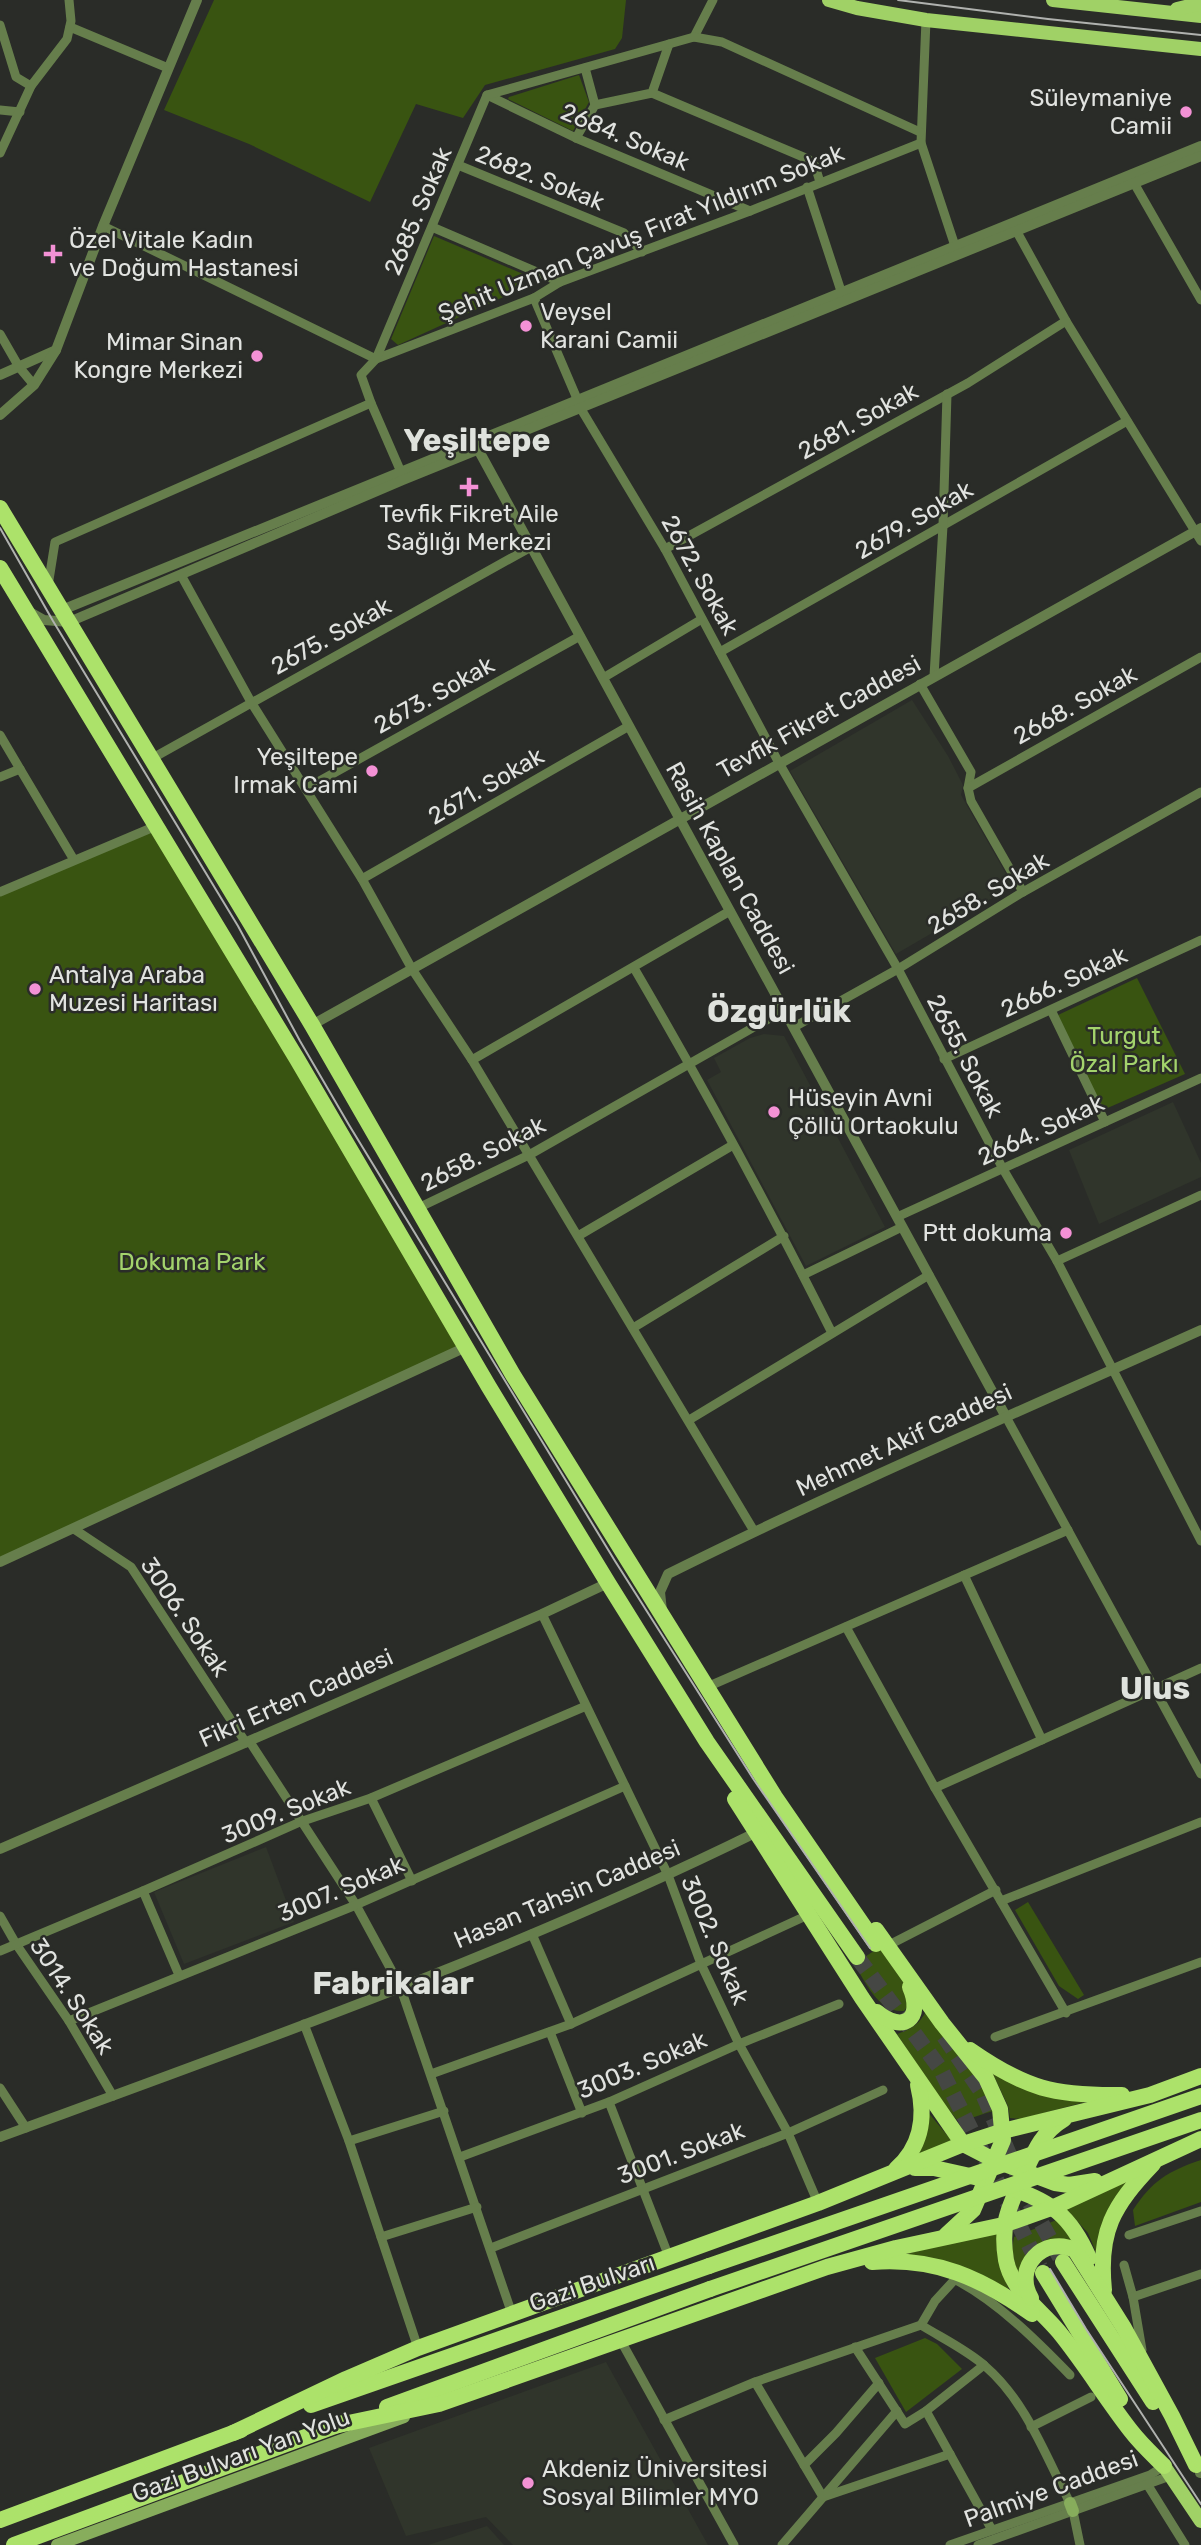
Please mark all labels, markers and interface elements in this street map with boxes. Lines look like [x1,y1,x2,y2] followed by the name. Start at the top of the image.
[1029,84,1172,140] place label: Süleymaniye Camii
[557,97,694,177] street label: 2684. Sokak
[1178,104,1194,120] marker: Süleymaniye Camii
[434,138,848,327] street label: Şehit Uzman Çavuş Fırat Yıldırım Sokak
[472,139,609,217] street label: 2682. Sokak
[378,142,458,279] street label: 2685. Sokak
[69,226,299,282] place label: Özel Vitale Kadın ve Doğum Hastanesi
[43,244,63,264] marker: Özel Vitale Kadın ve Doğum Hastanesi
[540,298,678,354] place label: Veysel Karani Camii
[518,318,534,334] marker: Veysel Karani Camii
[74,328,243,384] place label: Mimar Sinan Kongre Merkezi
[249,348,265,364] marker: Mimar Sinan Kongre Merkezi
[793,376,923,465] street label: 2681. Sokak
[403,421,551,459] district label: Yeşiltepe
[850,475,978,565] street label: 2679. Sokak
[459,477,479,497] marker: Tevfik Fikret Aile Sağlığı Merkezi
[379,500,559,556] place label: Tevfik Fikret Aile Sağlığı Merkezi
[656,510,745,640] street label: 2672. Sokak
[266,591,396,680] street label: 2675. Sokak
[712,649,926,785] street label: Tevfik Fikret Caddesi
[369,650,499,739] street label: 2673. Sokak
[1009,659,1142,750] street label: 2668. Sokak
[423,741,549,830] street label: 2671. Sokak
[233,743,358,799] place label: Yeşiltepe Irmak Cami
[660,757,800,979] street label: Rasih Kaplan Caddesi
[364,763,380,779] marker: Yeşiltepe Irmak Cami
[922,846,1054,940] street label: 2658. Sokak
[996,940,1132,1023] street label: 2666. Sokak
[49,961,218,1017] place label: Antalya Araba Muzesi Haritası
[27,981,43,997] marker: Antalya Araba Muzesi Haritası
[921,990,1009,1123] street label: 2655. Sokak
[707,992,851,1030] district label: Özgürlük
[1069,1022,1179,1078] park label: Turgut Özal Parkı
[788,1084,959,1140] place label: Hüseyin Avni Çöllü Ortaokulu
[973,1088,1109,1171] street label: 2664. Sokak
[766,1104,782,1120] marker: Hüseyin Avni Çöllü Ortaokulu
[416,1110,551,1197] street label: 2658. Sokak
[922,1219,1052,1247] place label: Ptt dokuma
[1058,1225,1074,1241] marker: Ptt dokuma
[118,1248,266,1276] park label: Dokuma Park
[792,1378,1016,1502] street label: Mehmet Akif Caddesi
[135,1552,235,1682] street label: 3006. Sokak
[195,1643,397,1753] street label: Fikri Erten Caddesi
[1120,1669,1190,1707] district label: Ulus
[218,1772,355,1849] street label: 3009. Sokak
[450,1834,684,1954] street label: Hasan Tahsin Caddesi
[274,1850,409,1928] street label: 3007. Sokak
[675,1871,755,2009] street label: 3002. Sokak
[24,1933,120,2060] street label: 3014. Sokak
[312,1964,474,2002] district label: Fabrikalar
[573,2025,711,2105] street label: 3003. Sokak
[614,2116,749,2190] street label: 3001. Sokak
[526,2248,658,2318] street label: Gazi Bulvarı
[128,2403,354,2507] street label: Gazi Bulvarı Yan Yolu
[960,2445,1142,2533] street label: Palmiye Caddesi
[542,2455,768,2511] place label: Akdeniz Üniversitesi Sosyal Bilimler MYO
[520,2475,536,2491] marker: Akdeniz Üniversitesi Sosyal Bilimler MYO

